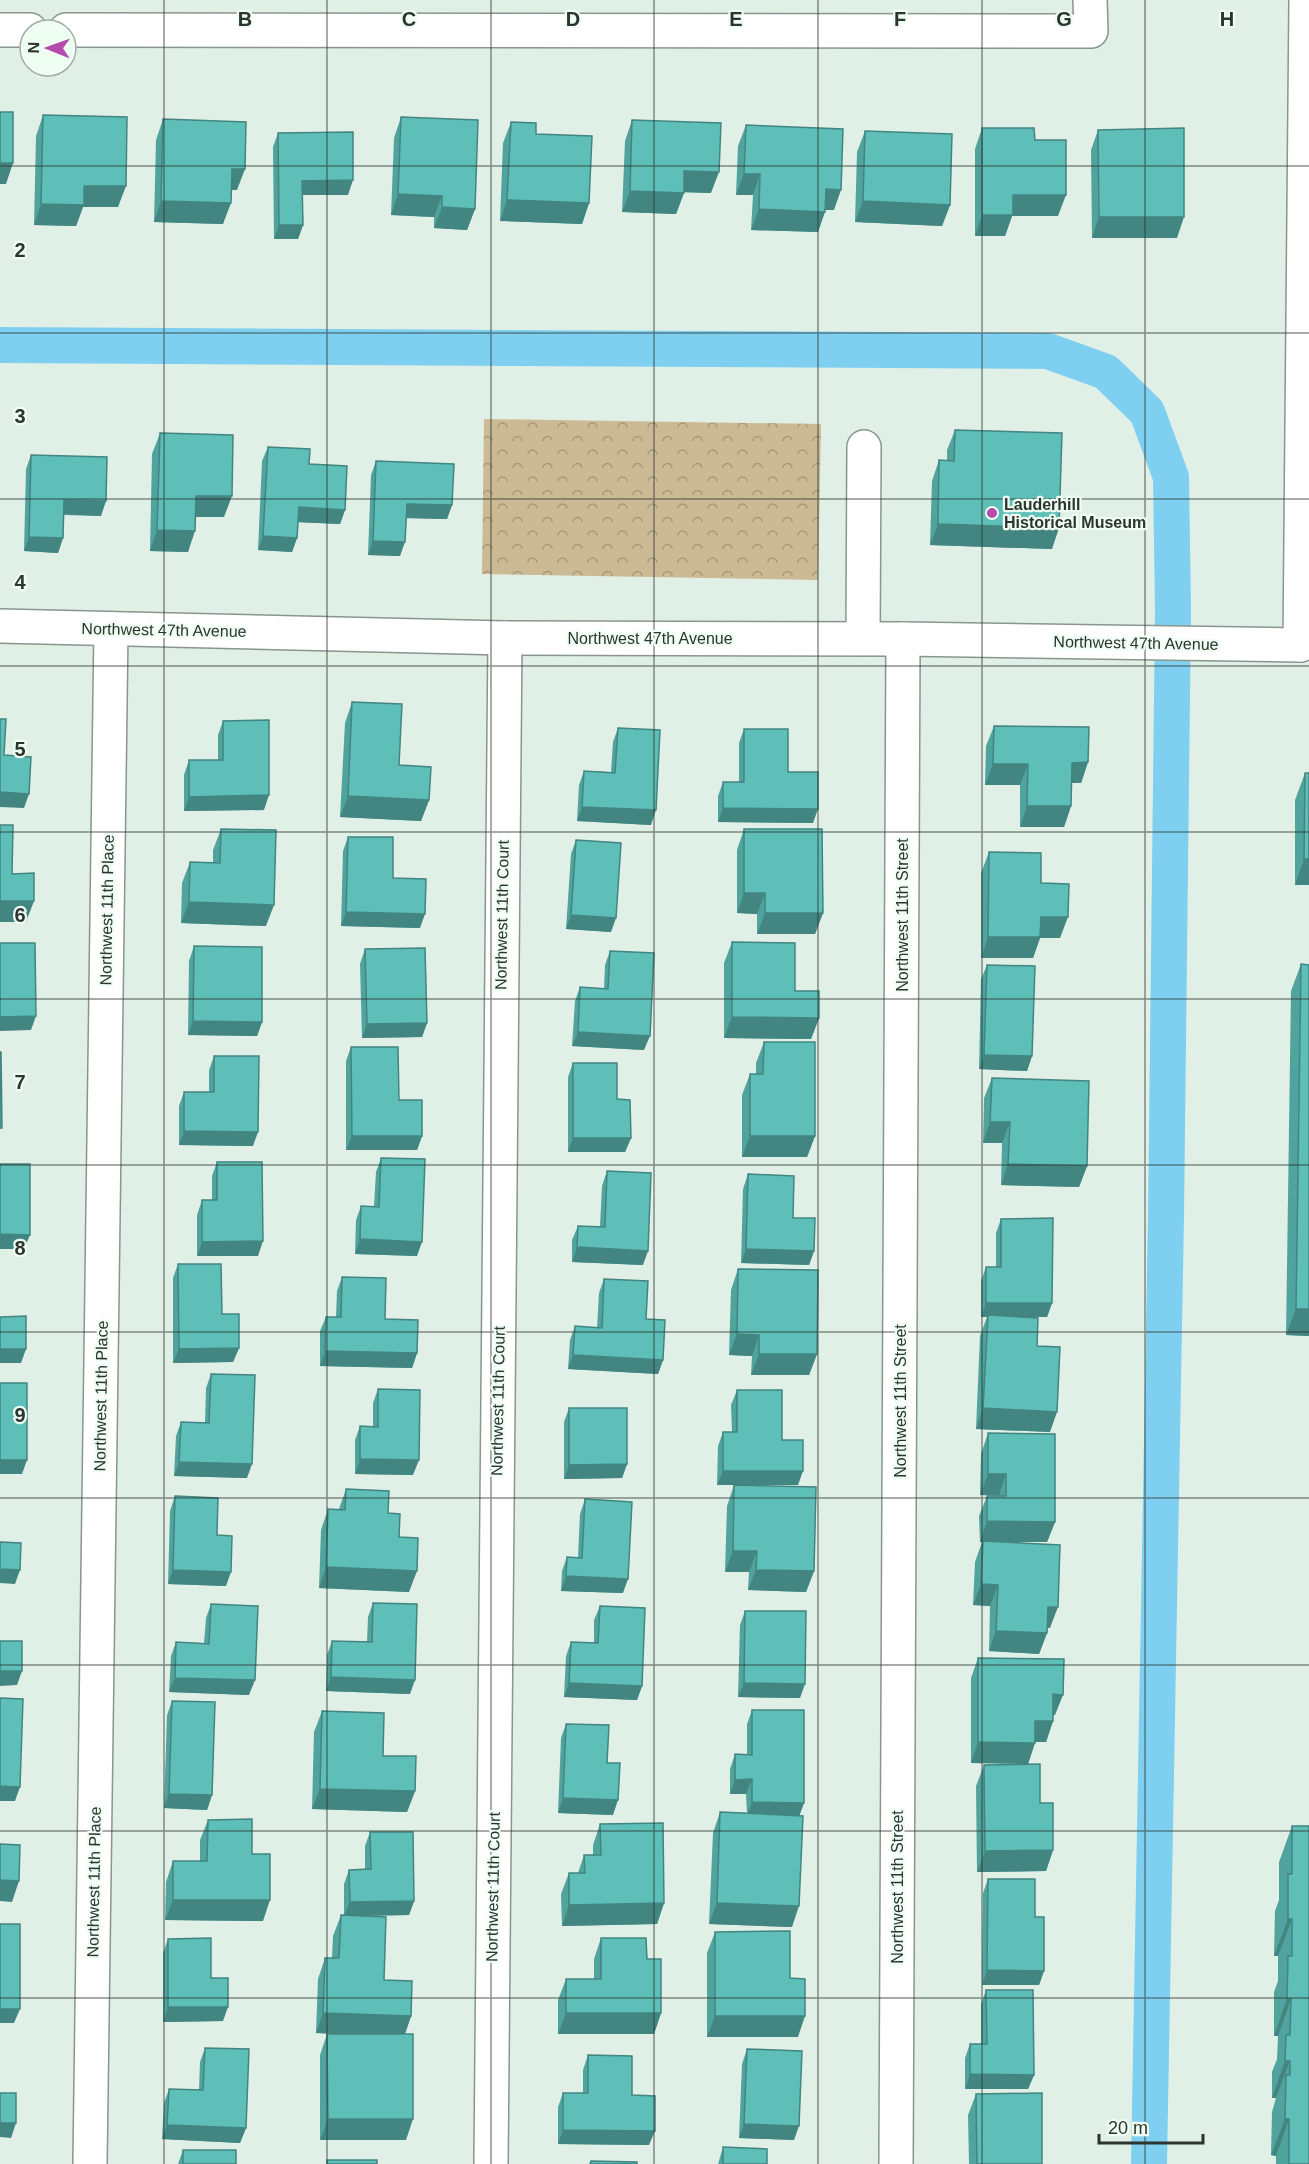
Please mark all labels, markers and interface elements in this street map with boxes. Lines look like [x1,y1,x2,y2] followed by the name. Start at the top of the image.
[238,8,252,30] text: B
[402,8,416,30] text: C
[566,8,580,30] text: D
[729,8,743,30] text: E
[894,8,906,30] text: F
[1056,8,1072,30] text: G
[1220,8,1234,30] text: H
[18,18,78,78] north arrow
[25,42,42,54] text: N
[14,239,26,261] text: 2
[14,405,26,427] text: 3
[1004,496,1146,531] place label: Lauderhill Historical Museum
[985,506,999,520] marker: Lauderhill Historical Museum
[14,571,26,593] text: 4
[81,620,247,640] street label: Northwest 47th Avenue
[567,630,733,647] street label: Northwest 47th Avenue
[1053,633,1219,653] street label: Northwest 47th Avenue
[14,738,26,760] text: 5
[97,834,117,986] street label: Northwest 11th Place
[894,838,911,992] street label: Northwest 11th Street
[492,839,512,990] street label: Northwest 11th Court
[14,904,26,926] text: 6
[14,1071,26,1093] text: 7
[14,1237,26,1259] text: 8
[91,1320,111,1472] street label: Northwest 11th Place
[892,1324,909,1478] street label: Northwest 11th Street
[488,1325,508,1476] street label: Northwest 11th Court
[14,1404,26,1426] text: 9
[84,1806,104,1958] street label: Northwest 11th Place
[889,1810,906,1964] street label: Northwest 11th Street
[483,1811,503,1962] street label: Northwest 11th Court
[1099,2107,1202,2145] scale bar
[1108,2118,1148,2138] text: 20 m

